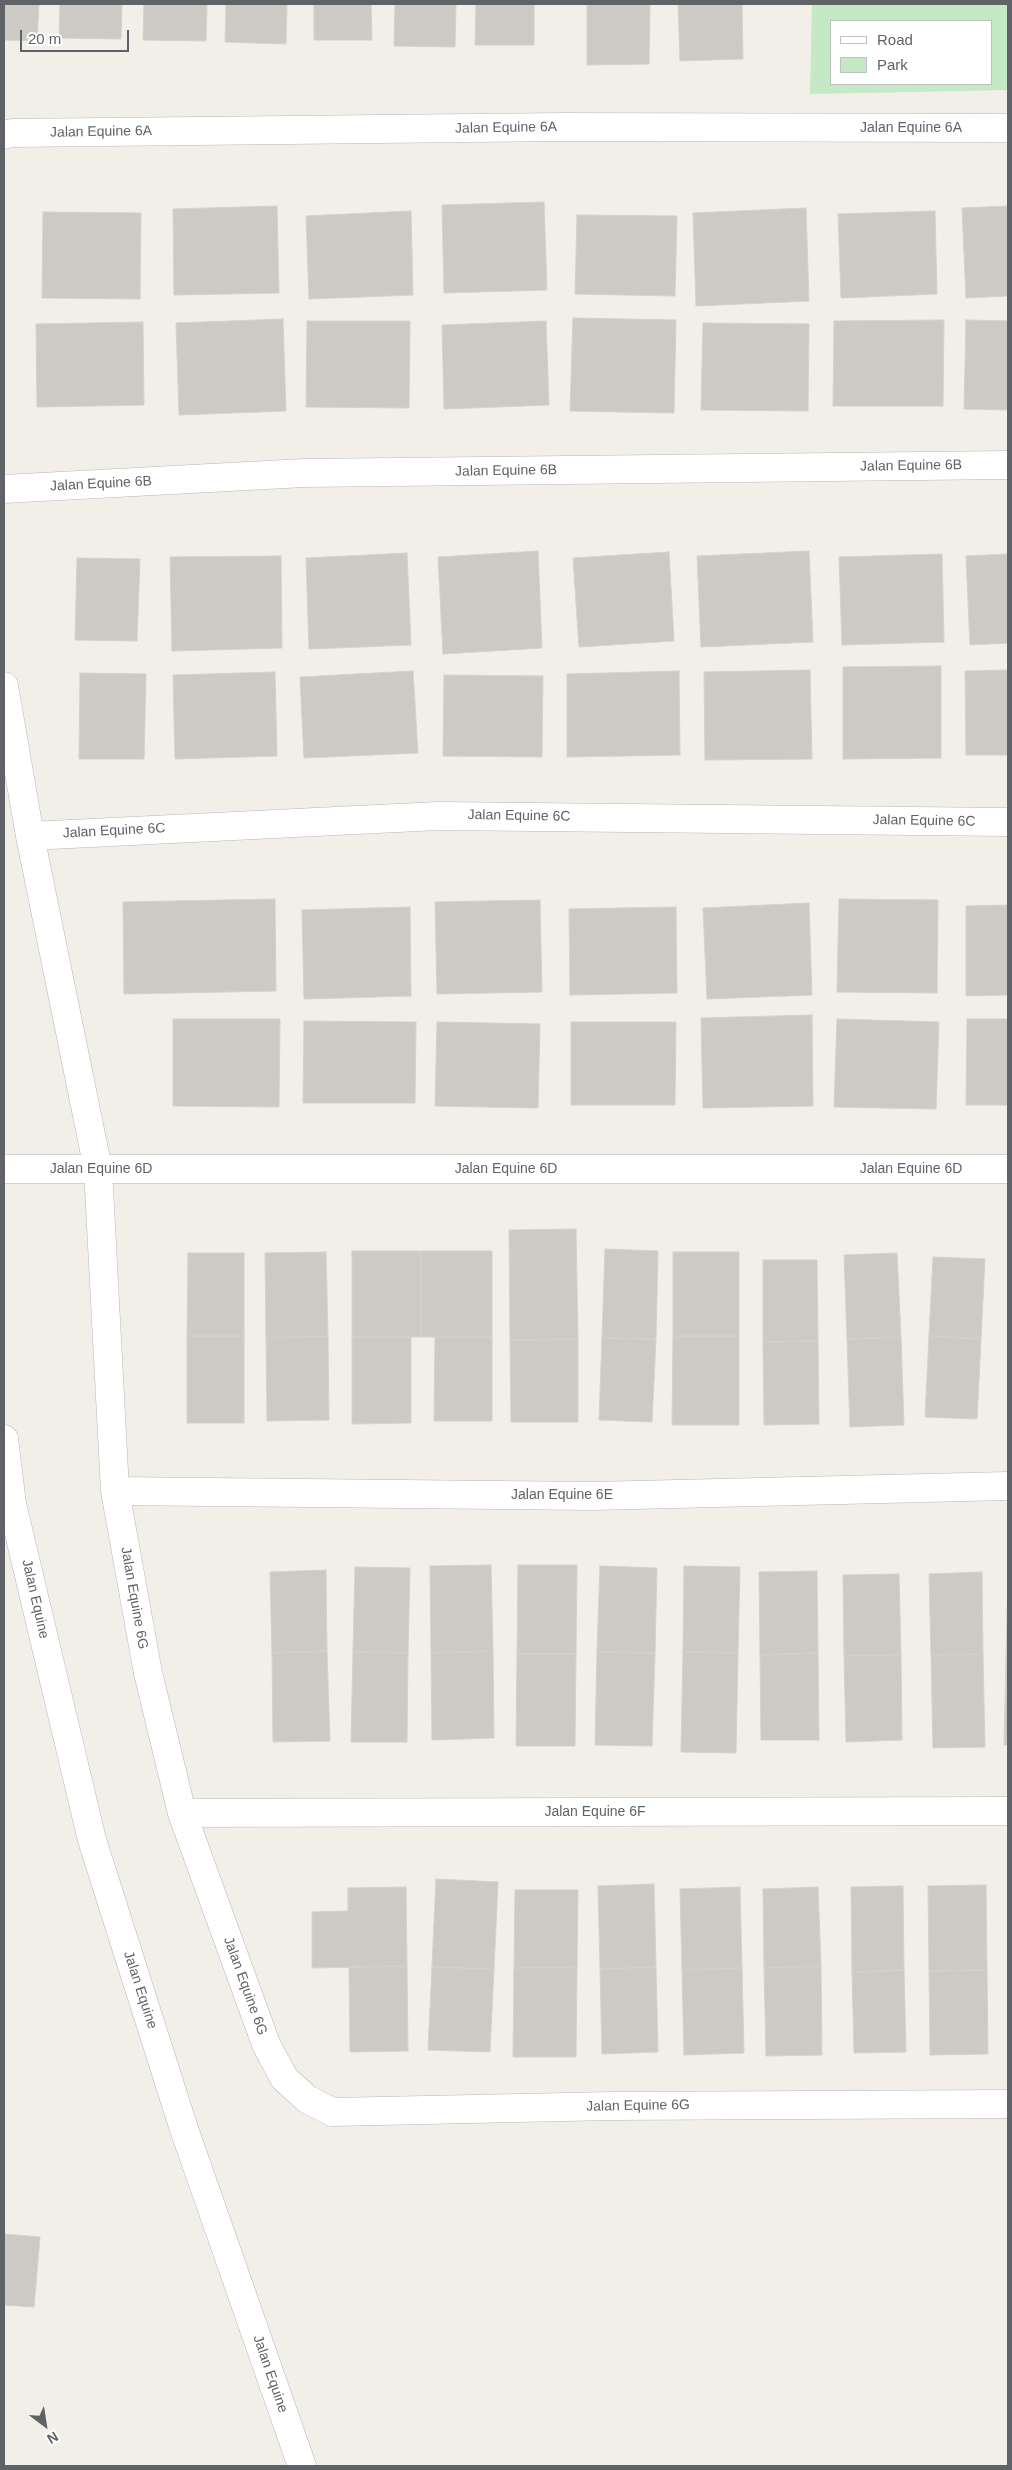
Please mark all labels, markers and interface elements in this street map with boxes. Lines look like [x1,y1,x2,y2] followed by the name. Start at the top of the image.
[22,20,131,52] scale bar
[830,20,992,85] legend
[28,30,61,47] text: 20 m
[877,31,913,48] text: Road
[877,56,908,73] text: Park
[455,119,557,137] street label: Jalan Equine 6A
[860,120,962,136] street label: Jalan Equine 6A
[50,123,152,141] street label: Jalan Equine 6A
[860,457,962,475] street label: Jalan Equine 6B
[455,462,557,480] street label: Jalan Equine 6B
[50,473,152,495] street label: Jalan Equine 6B
[467,807,571,825] street label: Jalan Equine 6C
[872,812,976,830] street label: Jalan Equine 6C
[62,820,166,842] street label: Jalan Equine 6C
[50,1161,152,1177] street label: Jalan Equine 6D
[455,1161,557,1177] street label: Jalan Equine 6D
[860,1161,962,1177] street label: Jalan Equine 6D
[511,1487,613,1503] street label: Jalan Equine 6E
[117,1546,151,1650] street label: Jalan Equine 6G
[18,1558,52,1640] street label: Jalan Equine
[544,1804,646,1820] street label: Jalan Equine 6F
[219,1934,271,2038] street label: Jalan Equine 6G
[120,1949,160,2031] street label: Jalan Equine
[586,2097,690,2115] street label: Jalan Equine 6G
[249,2333,291,2415] street label: Jalan Equine
[20,2400,70,2450] north arrow
[44,2428,61,2447] text: N

